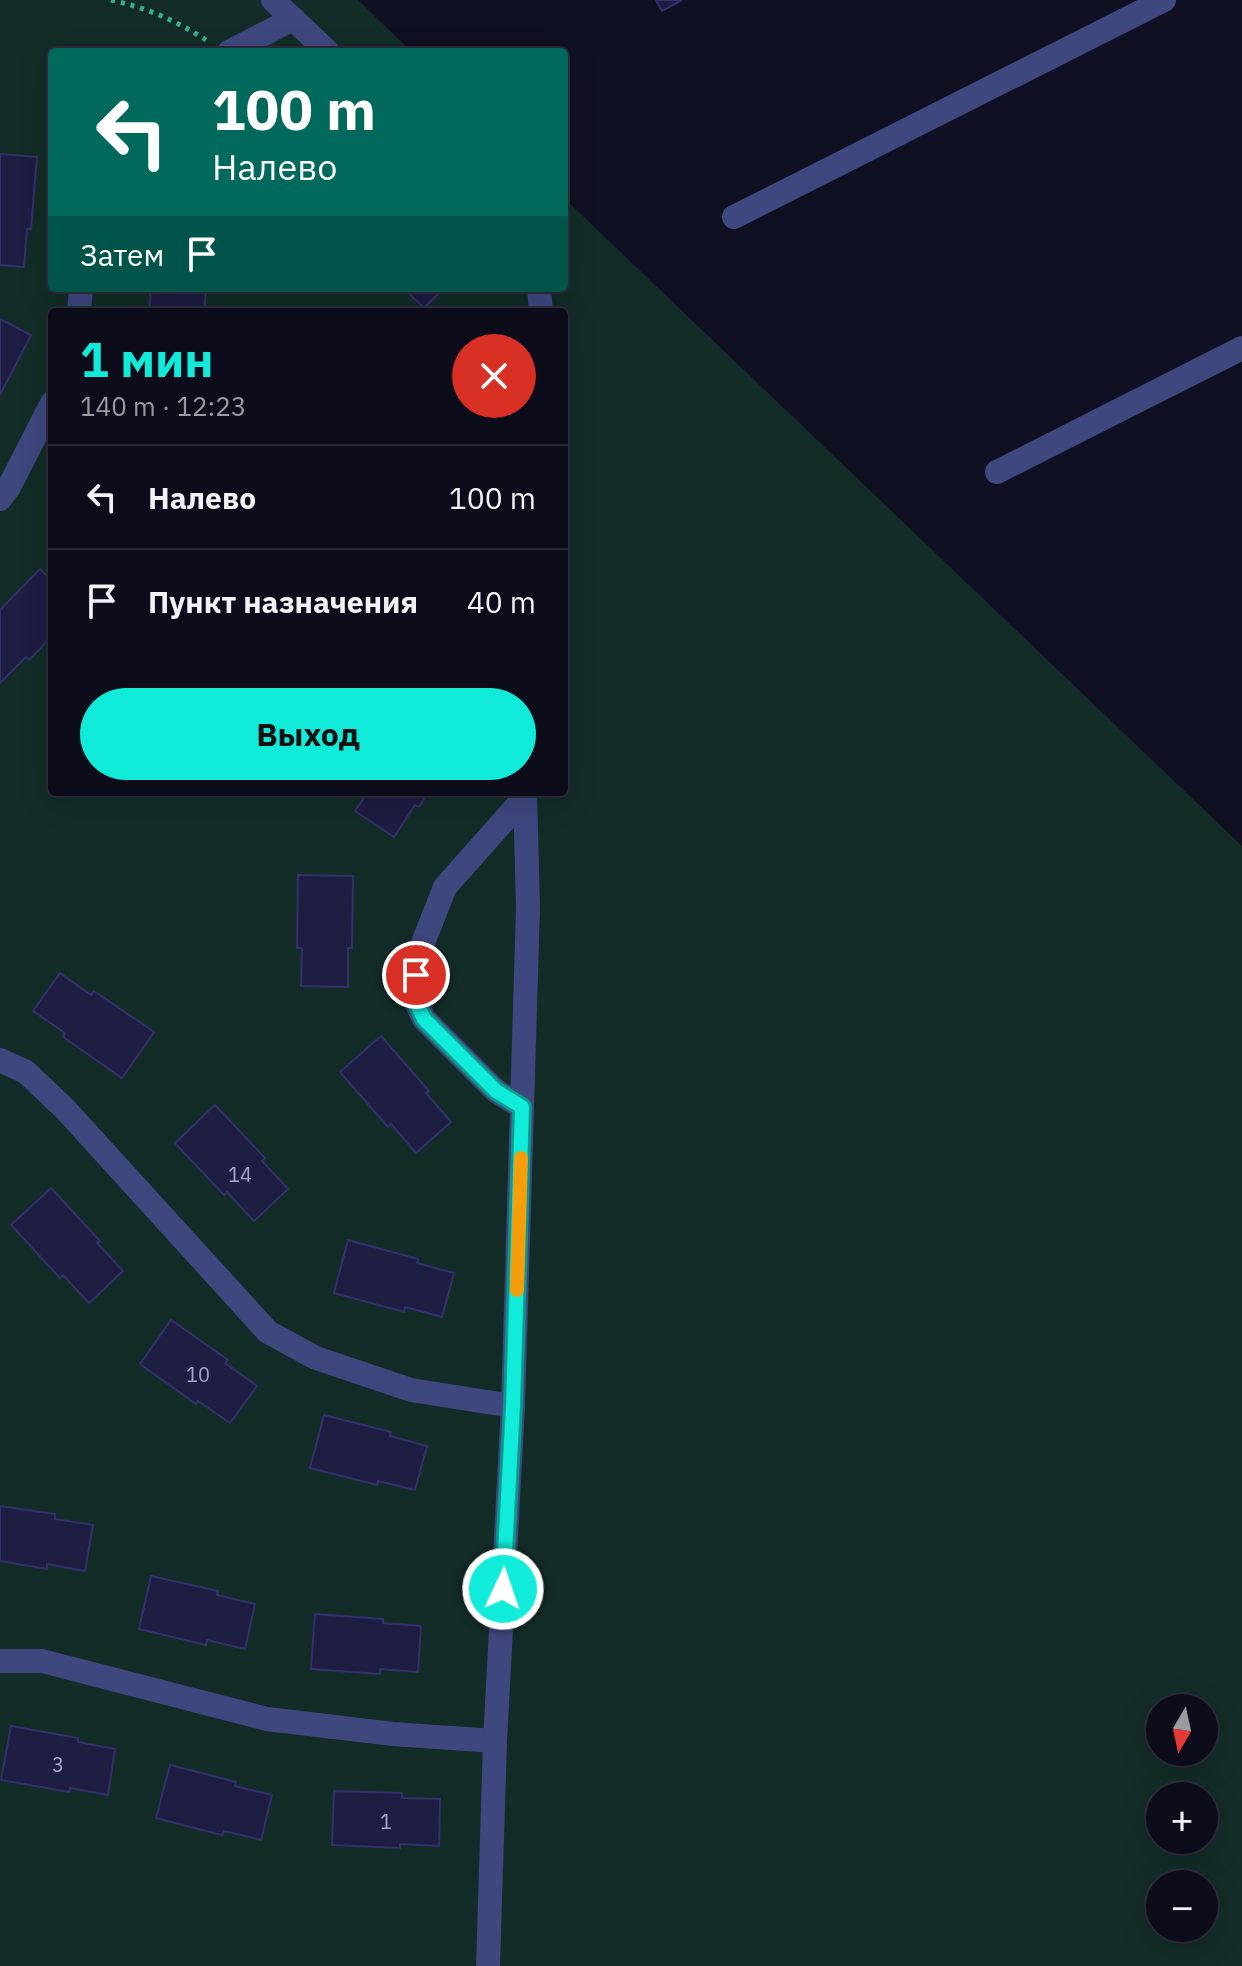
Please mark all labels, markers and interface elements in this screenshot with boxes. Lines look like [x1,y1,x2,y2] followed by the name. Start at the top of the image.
[212,73,376,145] text: 100 m
[80,80,184,184] icon: left
[212,143,337,190] text: Налево
[180,232,224,276] icon: arrive
[80,235,164,274] text: Затем
[80,328,214,390] text: 1 мин
[452,334,536,418] button: close
[80,389,246,423] text: 140 m · 12:23
[80,475,124,519] icon: left
[148,478,256,517] text: Налево
[449,478,536,517] text: 100 m
[80,579,124,623] icon: arrive
[148,582,418,621] text: Пункт назначения
[467,582,536,621] text: 40 m
[80,688,536,780] button: Выход
[382,941,450,1009] pin
[394,953,438,997] icon: arrive
[228,1161,252,1188] house number: 14
[186,1361,210,1388] house number: 10
[461,1547,545,1631] position arrow
[1146,1694,1218,1766] north arrow
[1146,1694,1218,1942] map controls
[52,1751,64,1778] house number: 3
[1146,1782,1218,1854] button: +
[380,1808,392,1835] house number: 1
[1146,1870,1218,1942] button: −

